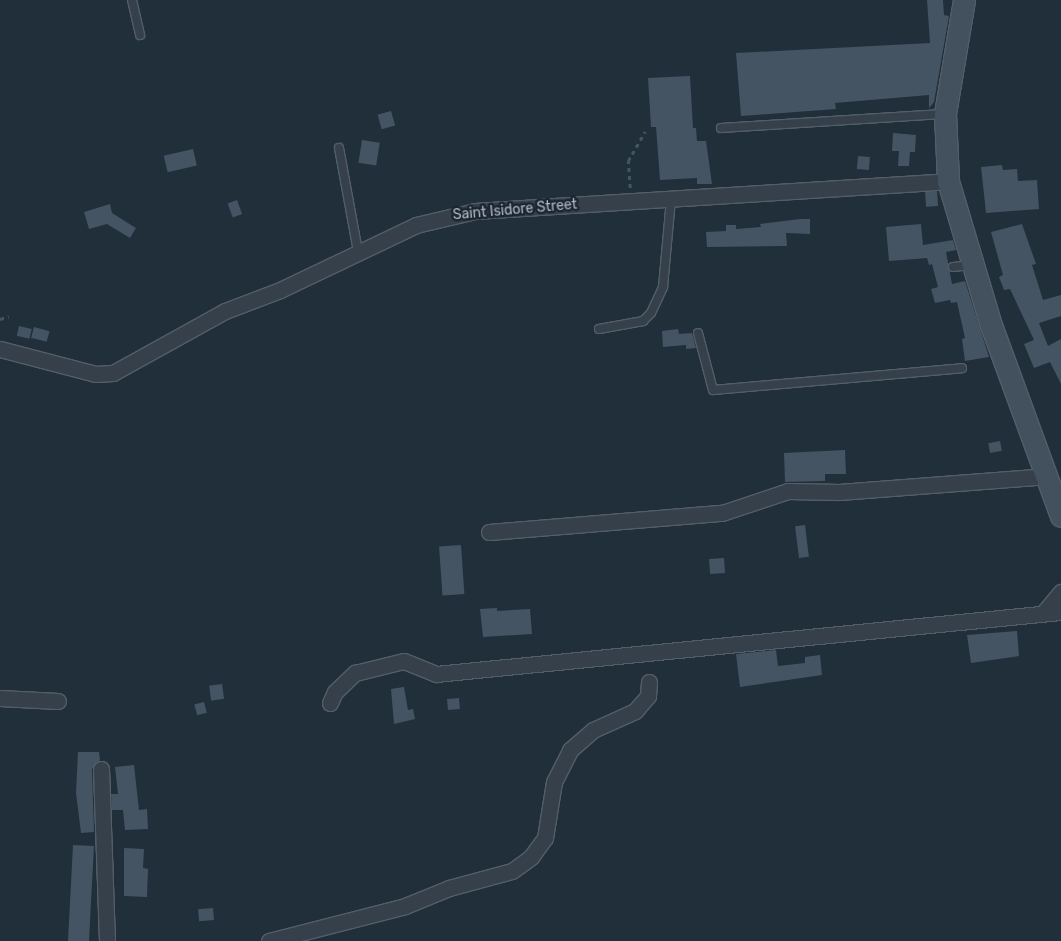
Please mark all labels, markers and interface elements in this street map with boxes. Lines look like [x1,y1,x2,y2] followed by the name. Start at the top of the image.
[452,196,578,224] street label: Saint Isidore Street

